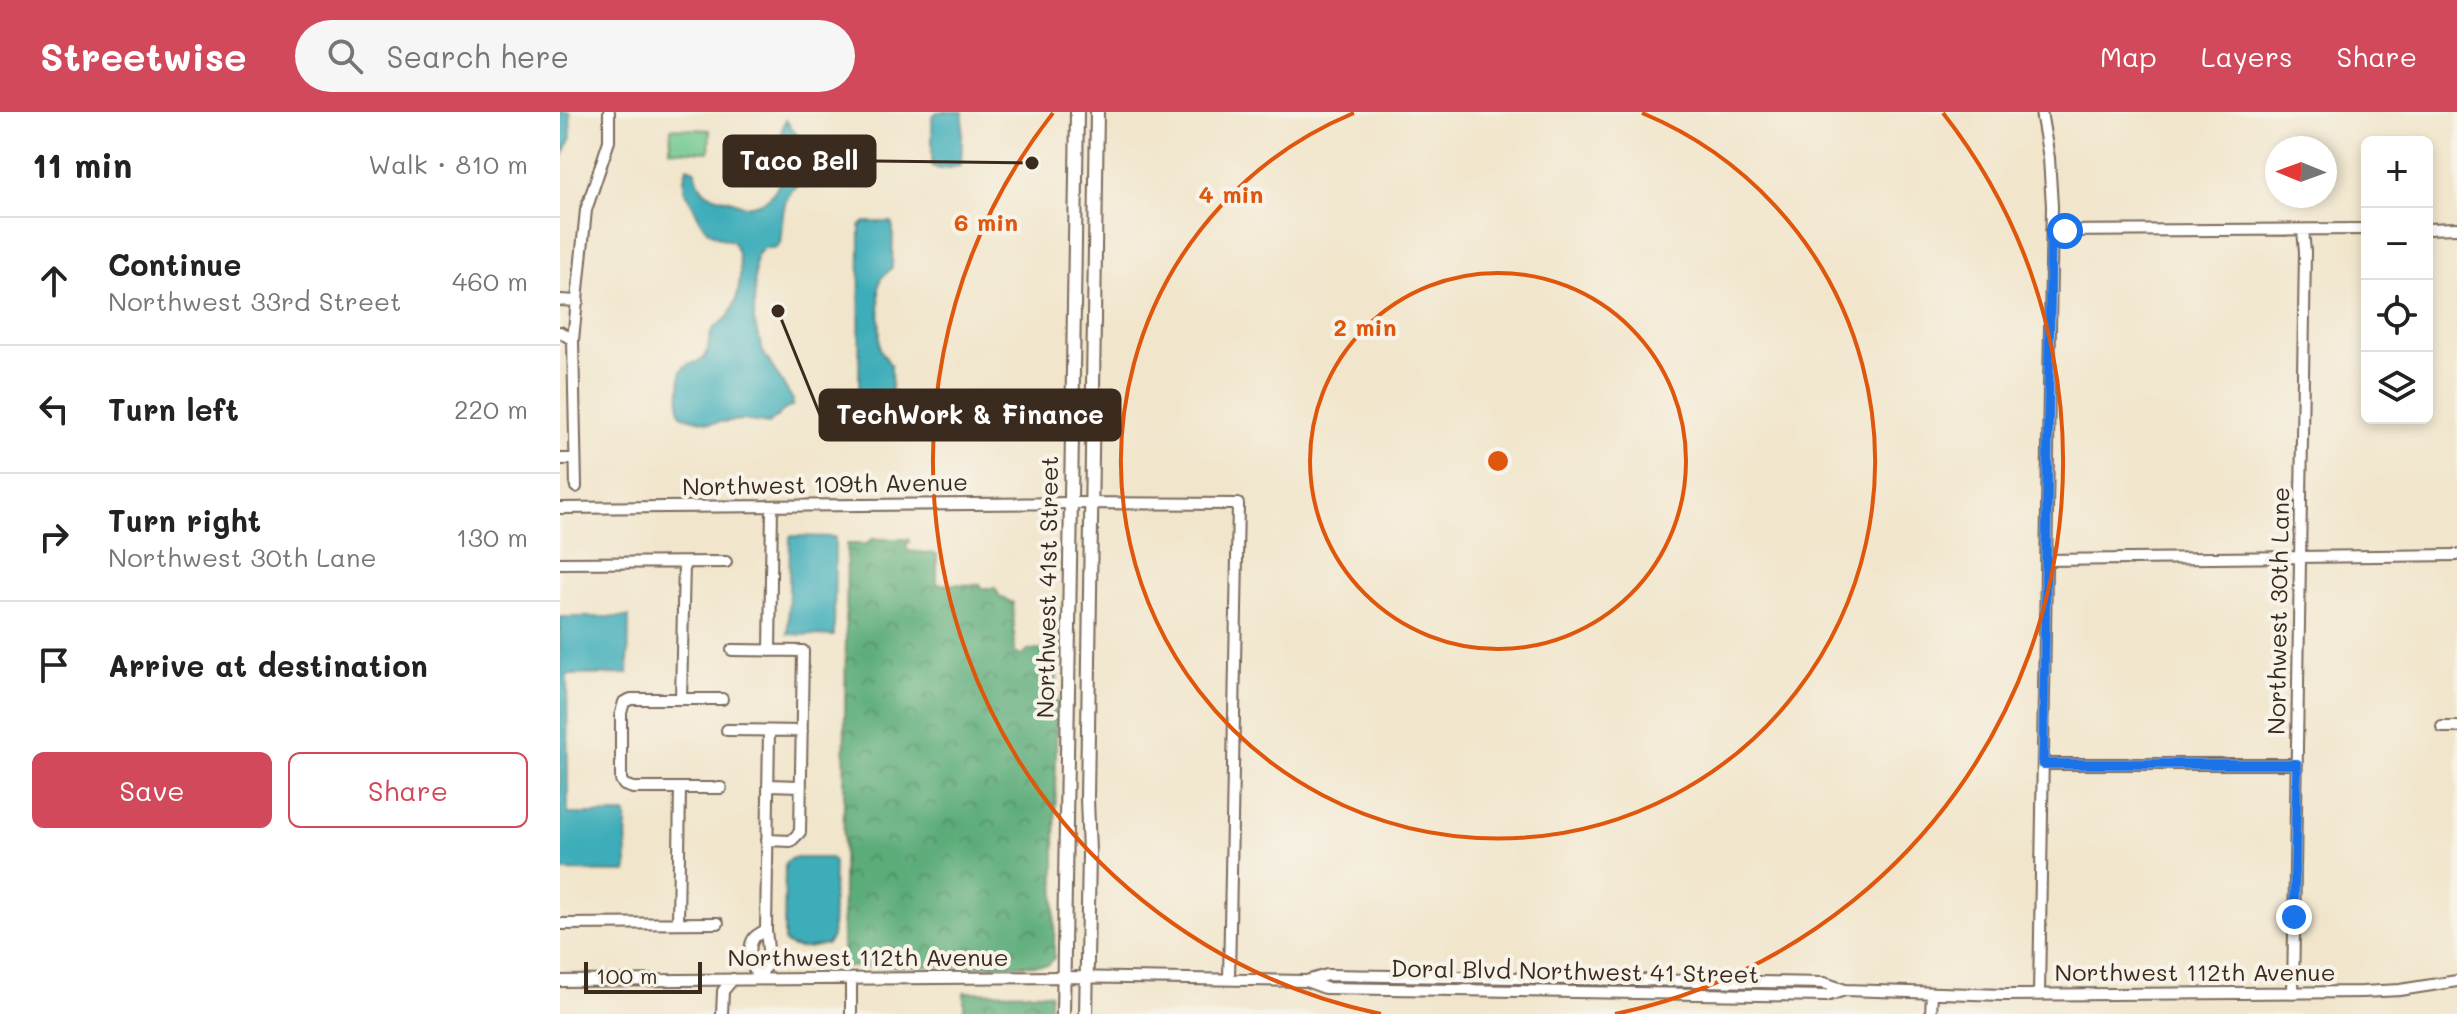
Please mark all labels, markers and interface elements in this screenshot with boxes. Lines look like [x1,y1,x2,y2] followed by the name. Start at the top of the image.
[295,20,855,92] search box
[40,31,247,81] text: Streetwise
[323,34,367,78] icon: search
[387,36,569,76] text: Search here
[2100,38,2157,74] text: Map
[2201,38,2293,74] text: Layers
[2337,38,2417,74] text: Share
[724,136,875,186] callout: Taco Bell
[2265,136,2337,208] north arrow
[2361,136,2433,424] map controls
[2361,136,2433,208] button: +
[32,142,132,187] text: 11 min
[739,143,859,177] text: Taco Bell
[368,147,528,181] text: Walk · 810 m
[1199,178,1263,209] text: 4 min
[954,206,1018,237] text: 6 min
[2361,208,2433,280] button: −
[2047,213,2083,249] route start
[108,244,241,284] text: Continue
[32,259,76,303] icon: ahead
[452,264,528,298] text: 460 m
[2361,280,2433,352] button: locate
[108,284,402,318] text: Northwest 33rd Street
[1334,311,1397,342] text: 2 min
[2361,352,2433,424] button: layers
[32,387,76,431] icon: left
[108,389,239,429] text: Turn left
[820,390,1120,440] callout: TechWork & Finance
[454,392,528,426] text: 220 m
[836,397,1104,431] text: TechWork & Finance
[1484,447,1512,475] centre of rings
[1029,455,1064,719] street label: Northwest 41st Street
[682,466,968,501] street label: Northwest 109th Avenue
[2260,487,2295,735] street label: Northwest 30th Lane
[108,500,261,540] text: Turn right
[32,515,76,559] icon: right
[456,520,528,554] text: 130 m
[108,540,377,574] text: Northwest 30th Lane
[32,643,76,687] icon: arrive
[108,645,428,685] text: Arrive at destination
[32,752,272,828] button: Save
[288,752,528,828] button: Share
[2276,899,2312,935] route end
[727,941,1009,972] street label: Northwest 112th Avenue
[1391,952,1759,989] street label: Doral Blvd Northwest 41 Street
[2054,956,2336,987] street label: Northwest 112th Avenue
[584,958,702,994] scale bar
[596,961,658,990] text: 100 m

